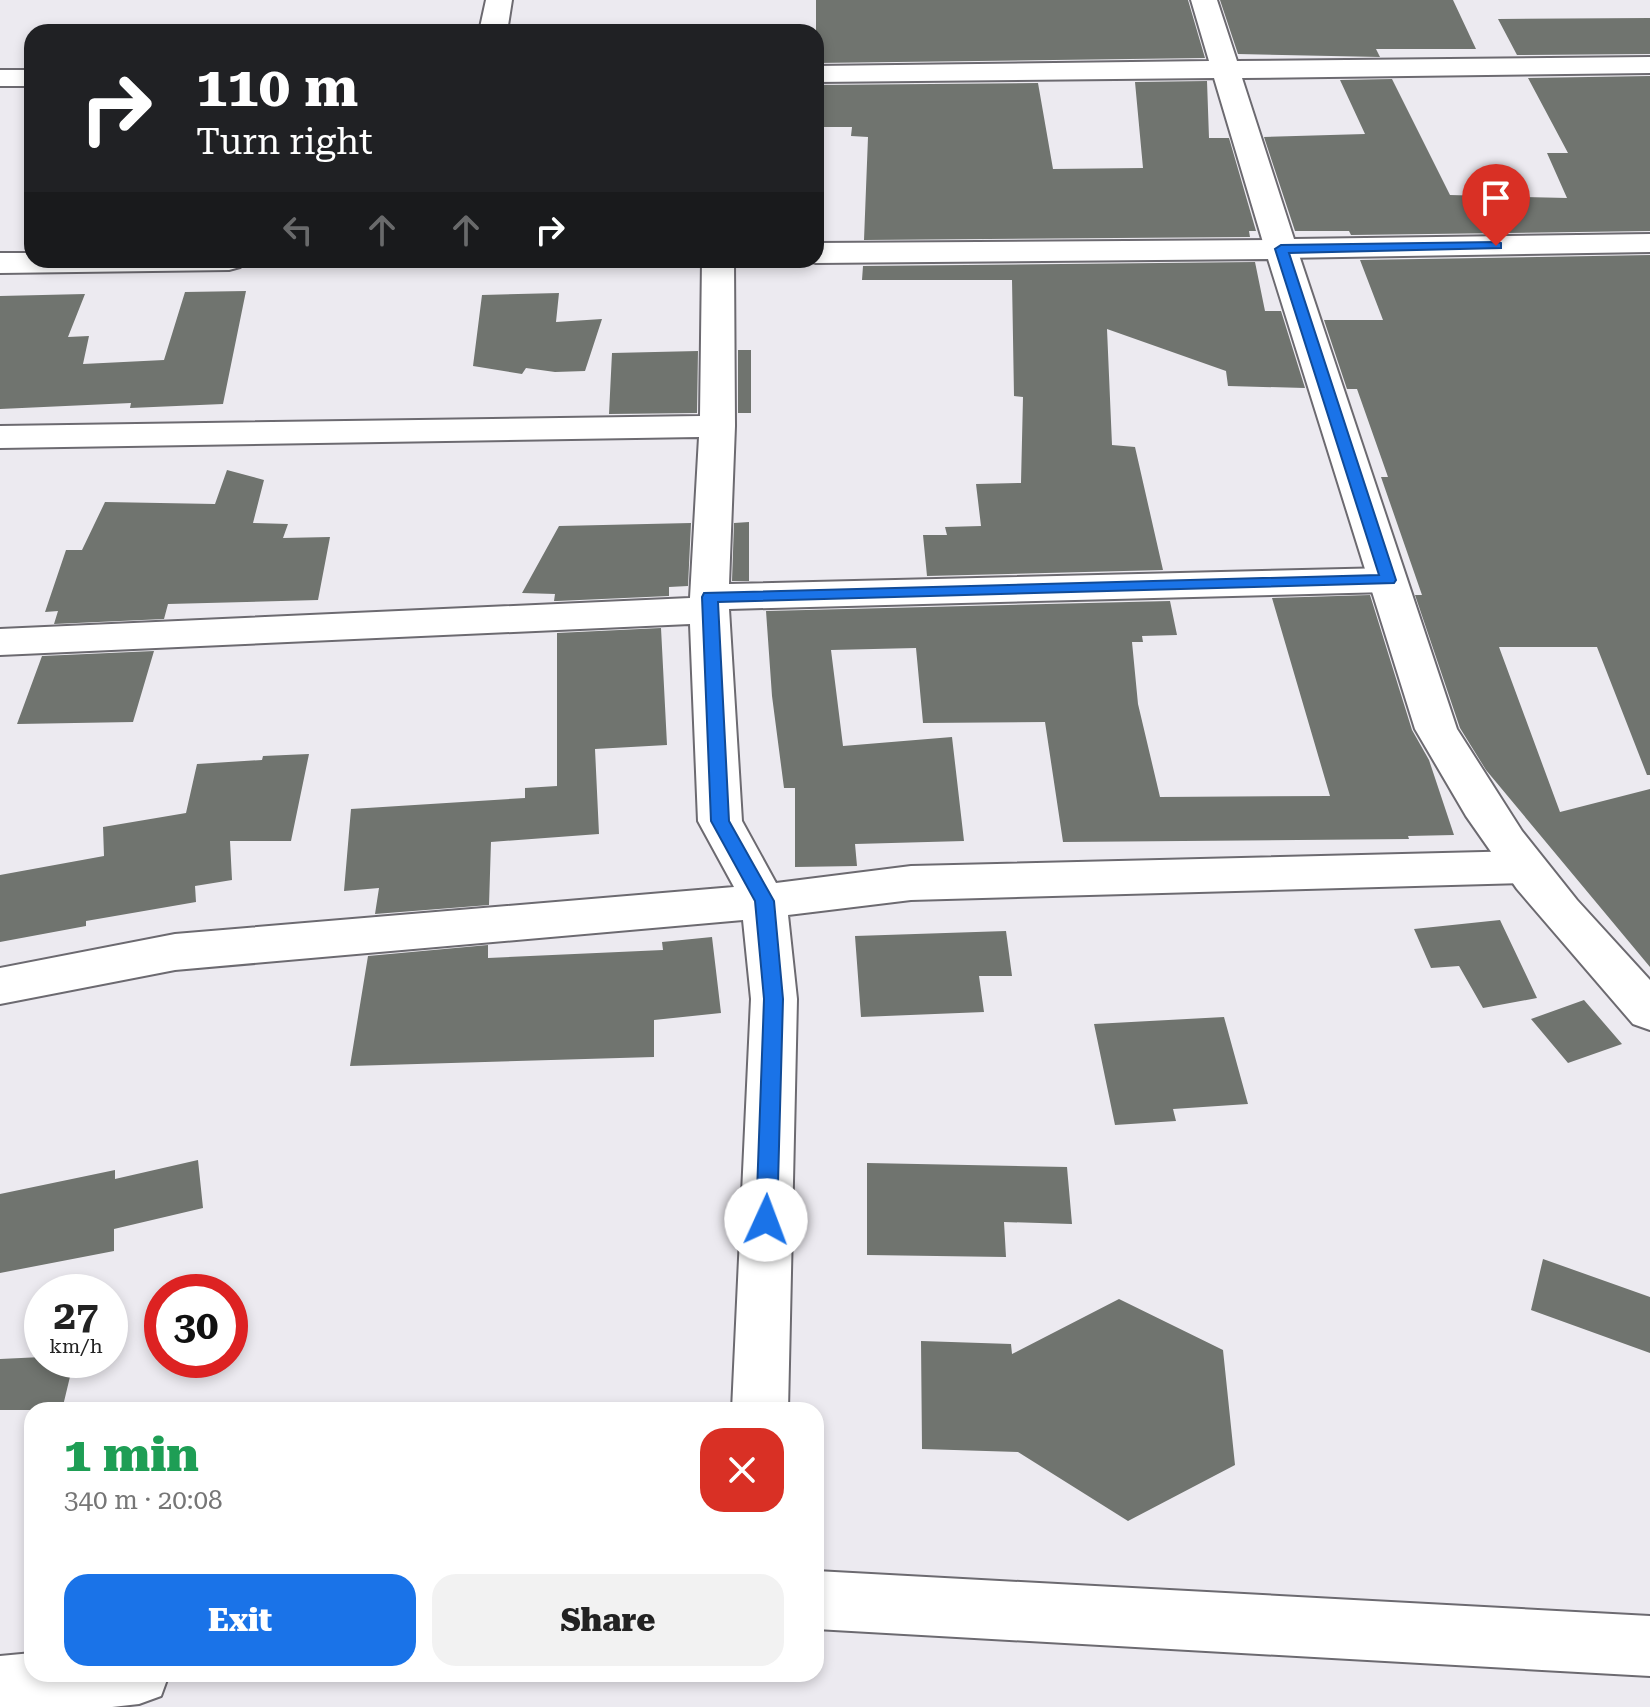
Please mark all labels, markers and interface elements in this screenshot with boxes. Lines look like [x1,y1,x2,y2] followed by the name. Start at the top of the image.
[196,54,358,120] text: 110 m
[64,56,168,160] icon: right
[196,121,373,163] text: Turn right
[1462,164,1530,246] pin
[1474,176,1518,220] icon: arrive
[276,208,320,252] icon: left
[360,208,404,252] icon: ahead
[444,208,488,252] icon: ahead
[528,208,572,252] icon: right
[724,1178,808,1262] position arrow
[144,1274,248,1378] speed limit sign: 30
[54,1292,98,1339] text: 27
[49,1334,103,1358] text: km/h
[64,1427,199,1483] text: 1 min
[700,1428,784,1512] button: close
[64,1485,223,1515] text: 340 m · 20:08
[64,1574,416,1666] button: Exit
[432,1574,784,1666] button: Share

